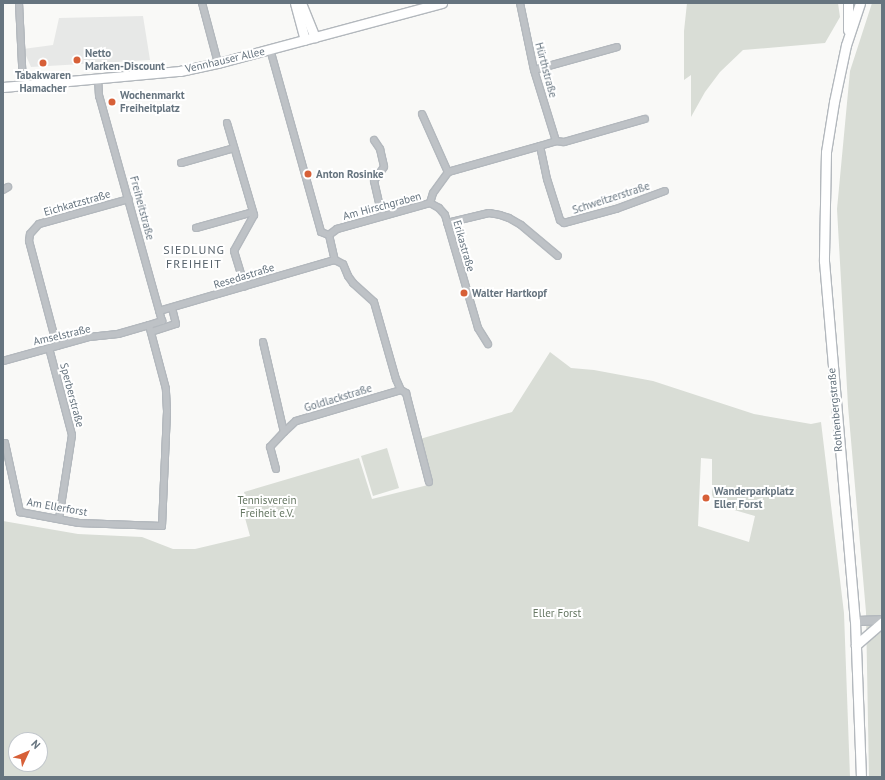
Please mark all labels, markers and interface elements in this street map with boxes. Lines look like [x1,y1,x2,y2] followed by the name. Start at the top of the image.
[532,41,560,99] street label: Hürthstraße
[184,44,266,76] street label: Vennhauser Allee
[85,47,165,73] place label: Netto Marken-Discount
[72,55,82,65] marker: Netto Marken-Discount
[38,58,48,68] marker: Tabakwaren Hamacher
[15,69,71,95] place label: Tabakwaren Hamacher
[120,89,185,115] place label: Wochenmarkt Freiheitplatz
[107,97,117,107] marker: Wochenmarkt Freiheitplatz
[316,167,384,181] place label: Anton Rosinke
[303,169,313,179] marker: Anton Rosinke
[127,174,157,242] street label: Freiheitstraße
[571,179,651,217] street label: Schweitzerstraße
[42,187,112,219] street label: Eichkatzstraße
[341,189,423,223] street label: Am Hirschgraben
[450,219,478,273] street label: Erikastraße
[163,243,225,271] district label: SIEDLUNG FREIHEIT
[212,261,276,291] street label: Resedastraße
[472,286,547,300] place label: Walter Hartkopf
[459,288,469,298] marker: Walter Hartkopf
[32,322,92,348] street label: Amselstraße
[57,361,87,429] street label: Sperberstraße
[825,368,845,452] street label: Rothenbergstraße
[302,381,374,415] street label: Goldlackstraße
[714,485,794,511] place label: Wanderparkplatz Eller Forst
[701,493,711,503] marker: Wanderparkplatz Eller Forst
[238,494,296,520] park label: Tennisverein Freiheit e.V.
[26,495,88,519] street label: Am Ellerforst
[533,606,581,620] park label: Eller Forst
[8,732,48,772] north arrow
[28,737,43,752] text: N

